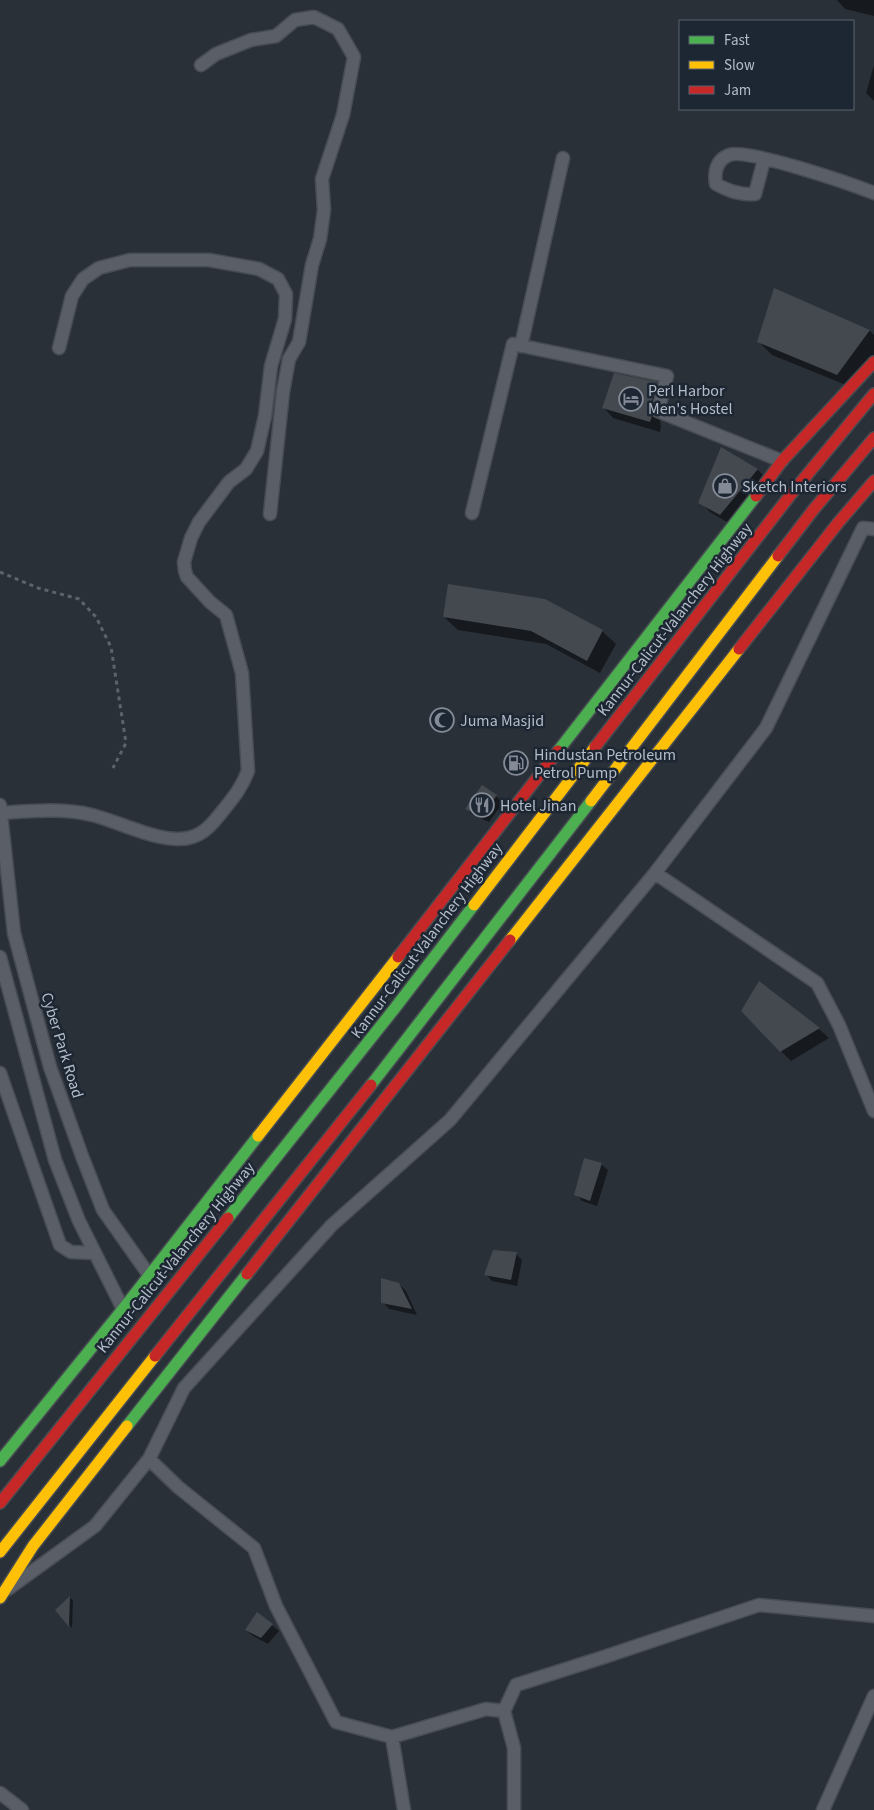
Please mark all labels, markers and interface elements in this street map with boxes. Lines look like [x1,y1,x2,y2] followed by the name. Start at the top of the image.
[679,20,854,110] legend
[724,30,750,51] text: Fast
[724,55,755,76] text: Slow
[724,80,751,101] text: Jam
[648,380,733,420] place label: Perl Harbor Men's Hostel
[618,386,644,412] hotel icon: Perl Harbor Men's Hostel
[712,473,738,499] shop icon: Sketch Interiors
[742,476,847,498] place label: Sketch Interiors
[592,518,758,721] street label: Kannur-Calicut-Valanchery Highway
[429,707,455,733] mosque icon: Juma Masjid
[460,710,544,732] place label: Juma Masjid
[534,744,676,784] place label: Hindustan Petroleum Petrol Pump
[503,750,529,776] fuel station icon: Hindustan Petroleum Petrol Pump
[469,792,495,818] restaurant icon: Hotel Jinan
[500,795,576,817] place label: Hotel Jinan
[346,838,508,1043] street label: Kannur-Calicut-Valanchery Highway
[36,990,89,1101] street label: Cyber Park Road
[92,1157,260,1358] street label: Kannur-Calicut-Valanchery Highway

